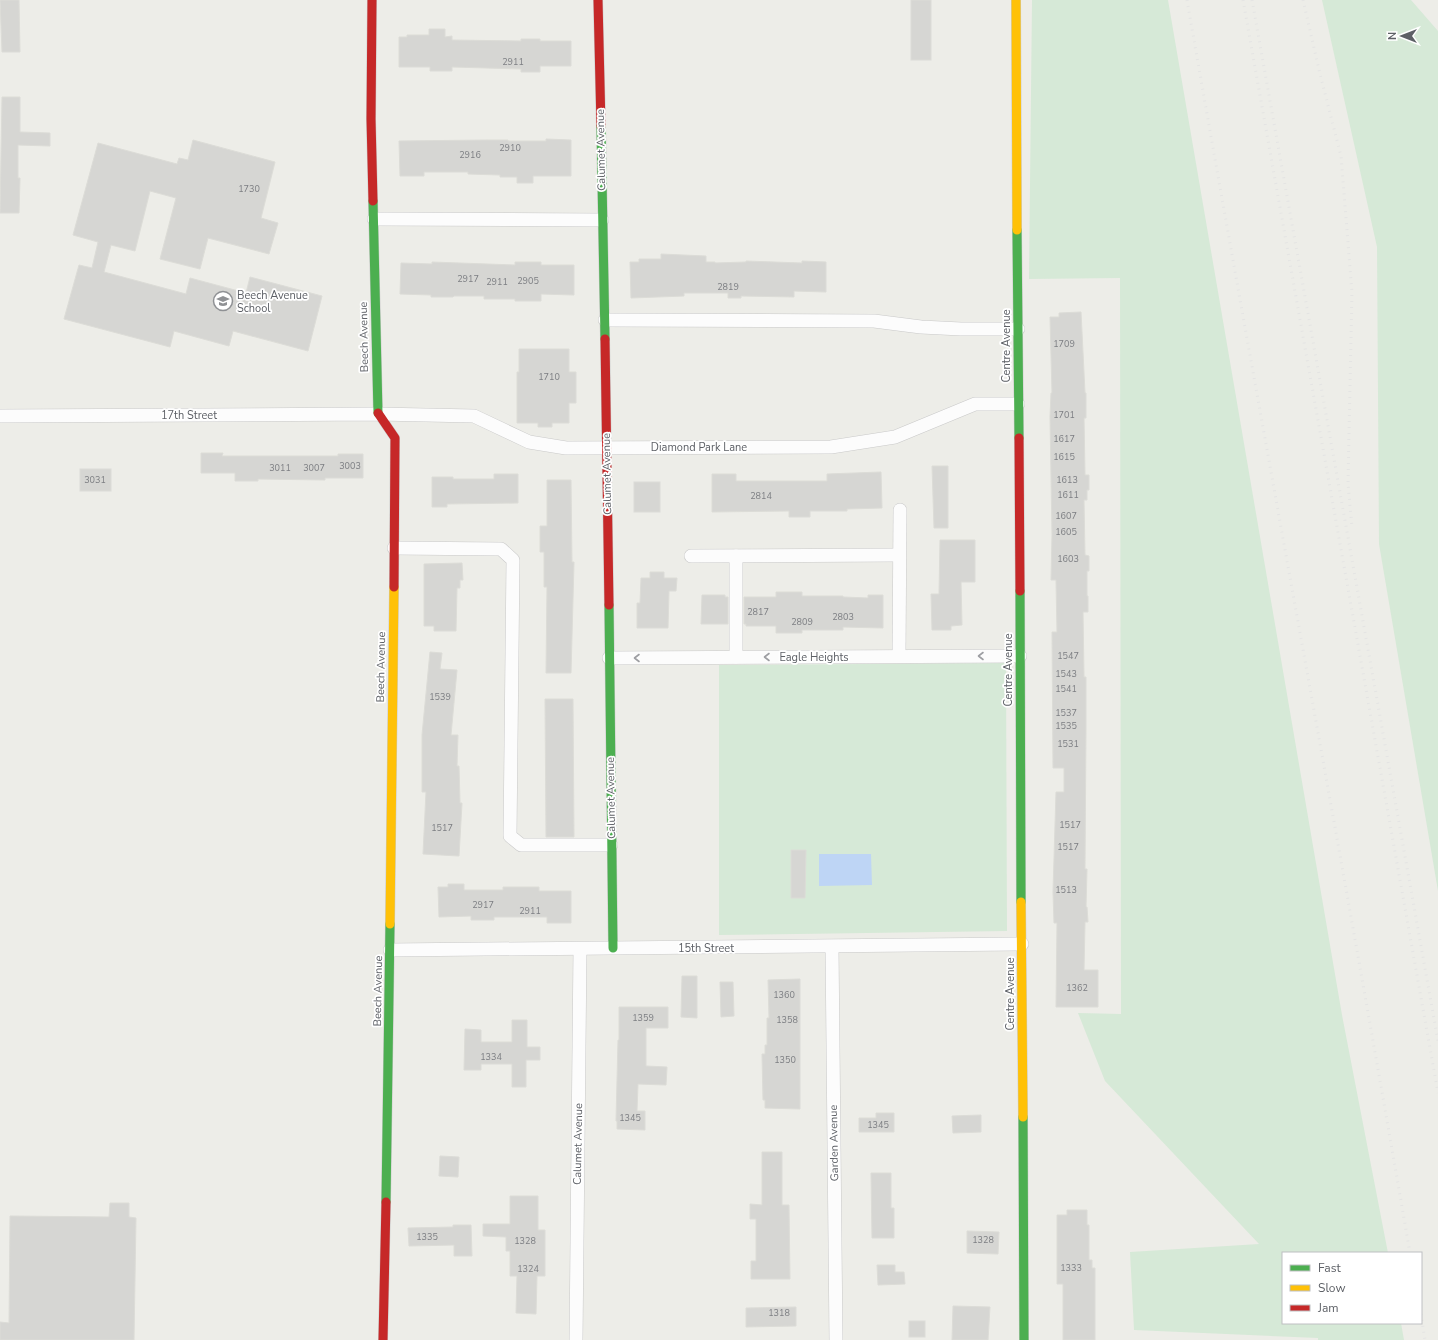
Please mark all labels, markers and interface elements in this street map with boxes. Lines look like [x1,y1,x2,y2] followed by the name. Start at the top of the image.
[1382,16,1422,56] north arrow
[1385,32,1400,40] text: N
[502,56,524,68] house number: 2911
[593,109,609,191] street label: Calumet Avenue
[499,142,521,154] house number: 2910
[459,149,481,161] house number: 2916
[238,183,260,195] house number: 1730
[457,273,479,285] house number: 2917
[517,275,539,287] house number: 2905
[486,276,508,288] house number: 2911
[717,281,739,293] house number: 2819
[237,288,308,316] place label: Beech Avenue School
[212,290,234,312] school or university icon: Beech Avenue School
[356,301,372,373] street label: Beech Avenue
[999,309,1014,382] street label: Centre Avenue
[1053,338,1075,350] house number: 1709
[538,371,560,383] house number: 1710
[161,408,217,423] street label: 17th Street
[1053,409,1075,421] house number: 1701
[599,433,615,515] street label: Calumet Avenue
[1053,433,1075,445] house number: 1617
[651,440,747,455] street label: Diamond Park Lane
[1053,451,1075,463] house number: 1615
[339,460,361,472] house number: 3003
[269,462,291,474] house number: 3011
[303,462,325,474] house number: 3007
[84,474,106,486] house number: 3031
[1056,474,1078,486] house number: 1613
[1057,489,1079,501] house number: 1611
[750,490,772,502] house number: 2814
[1055,510,1077,522] house number: 1607
[1055,526,1077,538] house number: 1605
[1057,553,1079,565] house number: 1603
[747,606,769,618] house number: 2817
[832,611,854,623] house number: 2803
[791,616,813,628] house number: 2809
[373,631,389,703] street label: Beech Avenue
[1001,633,1016,706] street label: Centre Avenue
[779,650,849,665] street label: Eagle Heights
[1057,650,1079,662] house number: 1547
[978,652,984,660] one-way arrow
[764,653,770,661] one-way arrow
[634,654,640,662] one-way arrow
[1055,668,1077,680] house number: 1543
[1055,683,1077,695] house number: 1541
[429,691,451,703] house number: 1539
[1055,707,1077,719] house number: 1537
[1055,720,1077,732] house number: 1535
[1057,738,1079,750] house number: 1531
[603,757,619,839] street label: Calumet Avenue
[1059,819,1081,831] house number: 1517
[431,822,453,834] house number: 1517
[1057,841,1079,853] house number: 1517
[1055,884,1077,896] house number: 1513
[472,899,494,911] house number: 2917
[519,905,541,917] house number: 2911
[678,941,734,956] street label: 15th Street
[370,955,386,1027] street label: Beech Avenue
[1003,957,1018,1030] street label: Centre Avenue
[1066,982,1088,994] house number: 1362
[773,989,795,1001] house number: 1360
[632,1012,654,1024] house number: 1359
[776,1014,798,1026] house number: 1358
[480,1051,502,1063] house number: 1334
[774,1054,796,1066] house number: 1350
[570,1103,586,1185] street label: Calumet Avenue
[826,1105,842,1181] street label: Garden Avenue
[619,1112,641,1124] house number: 1345
[867,1119,889,1131] house number: 1345
[416,1231,438,1243] house number: 1335
[972,1234,994,1246] house number: 1328
[514,1235,536,1247] house number: 1328
[1282,1252,1422,1324] legend
[1318,1260,1341,1276] text: Fast
[1060,1262,1082,1274] house number: 1333
[517,1263,539,1275] house number: 1324
[1318,1280,1346,1296] text: Slow
[1317,1300,1339,1316] text: Jam
[768,1307,790,1319] house number: 1318

